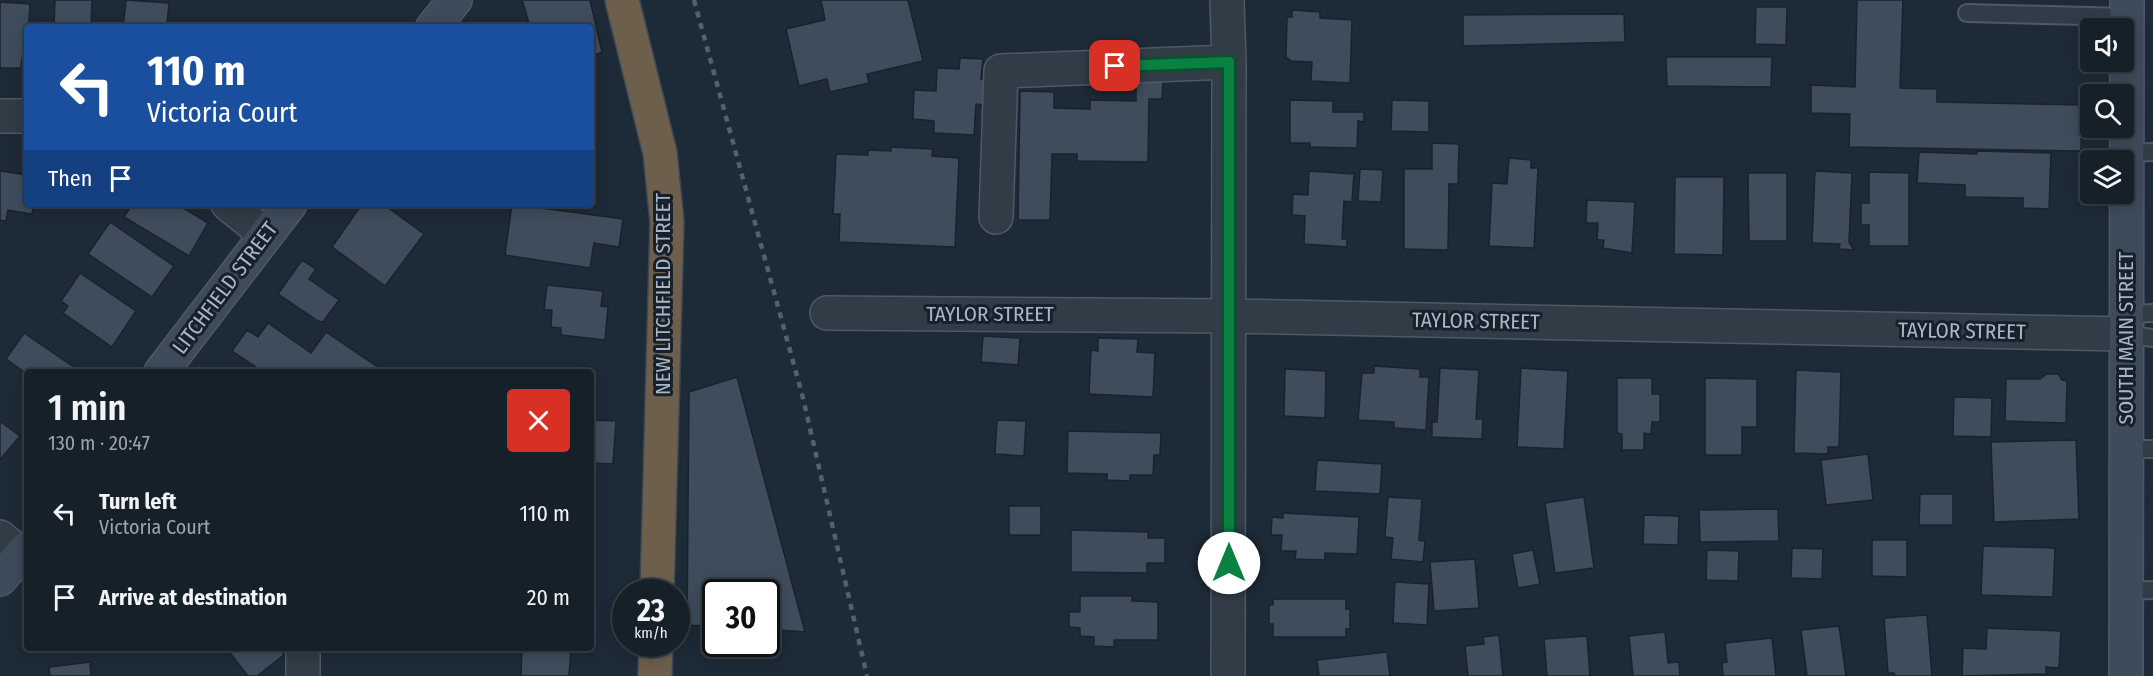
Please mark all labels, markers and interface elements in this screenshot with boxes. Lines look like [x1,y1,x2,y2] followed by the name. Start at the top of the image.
[2080,18,2134,204] map controls
[2080,18,2134,72] button: sound
[1089,40,1140,91] pin
[147,46,246,96] text: 110 m
[48,48,126,126] icon: left
[1098,49,1131,82] icon: arrive
[2080,84,2134,138] button: search
[147,97,297,129] text: Victoria Court
[2080,150,2134,204] button: layers
[104,162,137,195] icon: arrive
[48,165,92,192] text: Then
[650,193,676,395] street label: NEW LITCHFIELD STREET
[167,217,283,359] street label: LITCHFIELD STREET
[2113,251,2139,425] street label: SOUTH MAIN STREET
[926,301,1054,327] street label: TAYLOR STREET
[1412,307,1540,335] street label: TAYLOR STREET
[1898,317,2026,345] street label: TAYLOR STREET
[48,386,126,430] text: 1 min
[507,389,570,452] button: close
[48,431,150,455] text: 130 m · 20:47
[99,488,177,515] text: Turn left
[48,497,81,530] icon: left
[520,500,570,527] text: 110 m
[99,515,210,539] text: Victoria Court
[1197,531,1261,595] position arrow
[702,579,780,657] speed limit sign: 30
[48,581,81,614] icon: arrive
[99,584,287,611] text: Arrive at destination
[527,584,570,611] text: 20 m
[637,593,665,629] text: 23
[634,624,668,642] text: km/h

